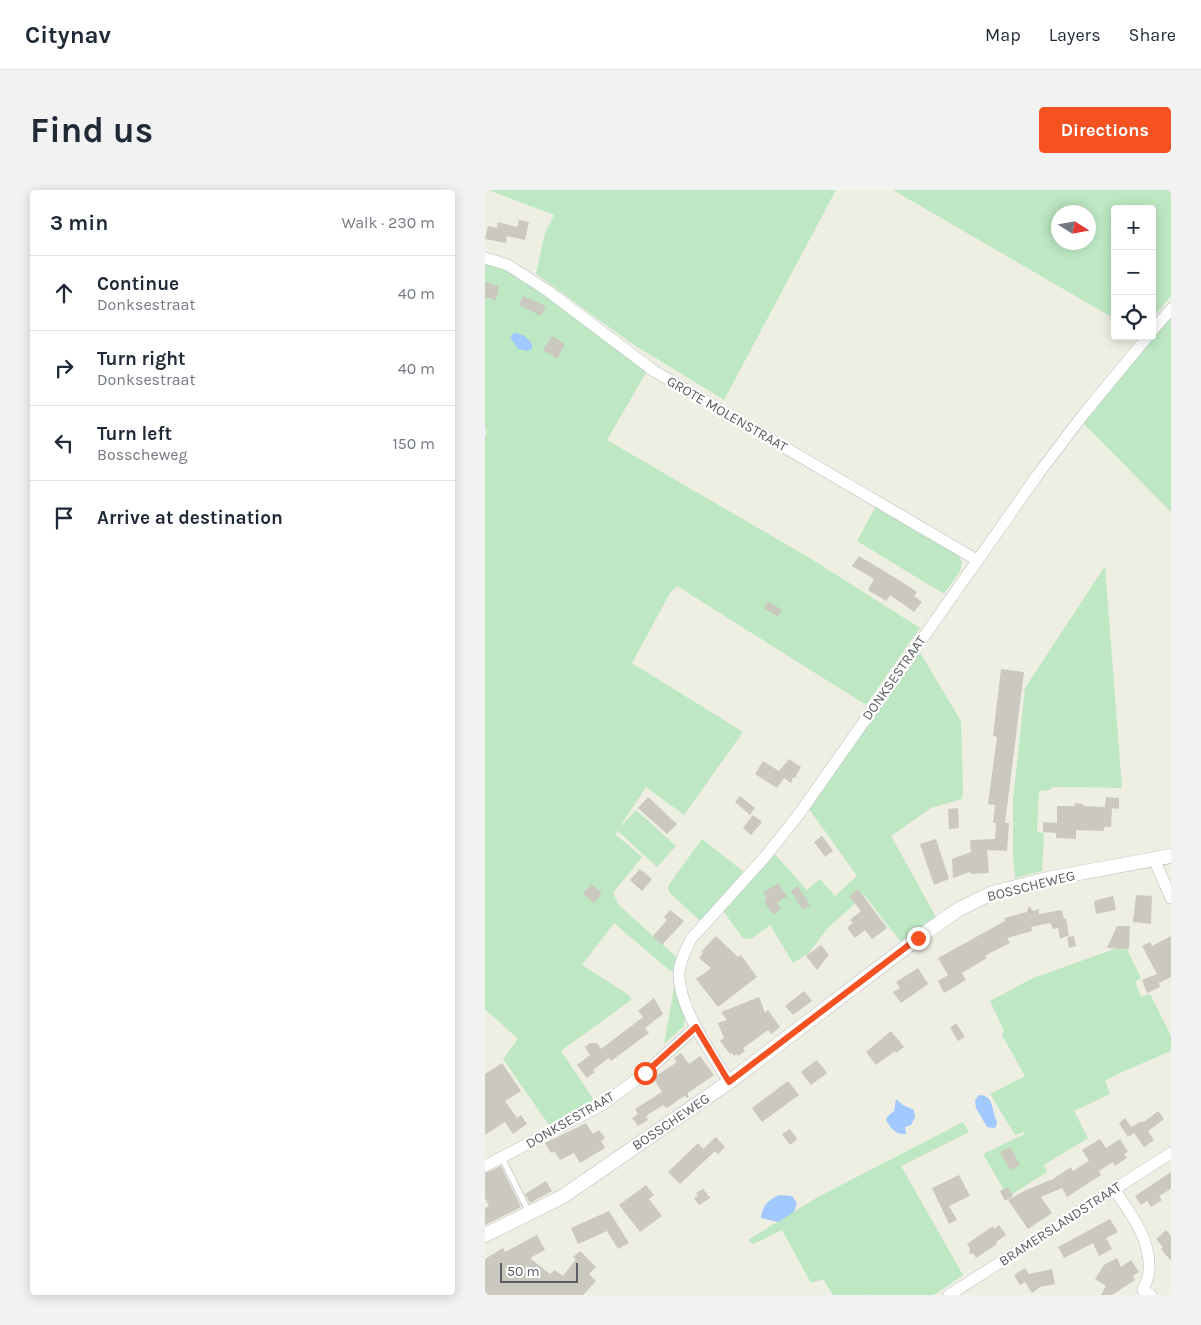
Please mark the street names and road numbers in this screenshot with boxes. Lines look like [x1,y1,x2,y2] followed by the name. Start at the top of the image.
[664,373,790,455] street label: GROTE MOLENSTRAAT
[859,632,929,724] street label: DONKSESTRAAT
[985,867,1077,905] street label: BOSSCHEWEG
[523,1088,617,1152] street label: DONKSESTRAAT
[629,1090,713,1154] street label: BOSSCHEWEG
[996,1178,1124,1270] street label: BRAMERSLANDSTRAAT

